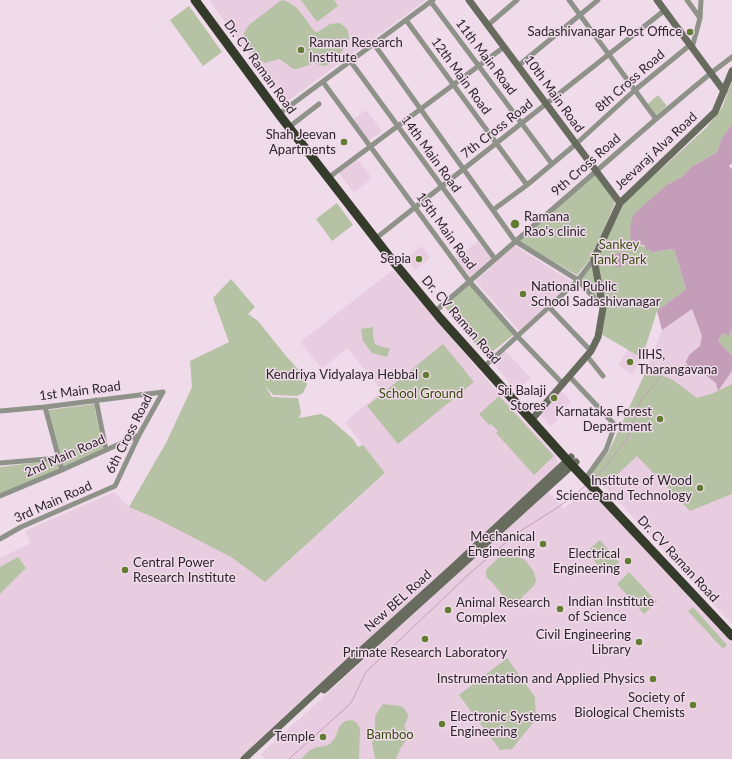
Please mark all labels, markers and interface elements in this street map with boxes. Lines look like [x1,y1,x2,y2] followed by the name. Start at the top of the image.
[452,16,520,98] street label: 11th Main Road
[221,17,299,117] street label: Dr. CV Raman Road
[528,24,682,40] place label: Sadashivanagar Post Office
[685,27,695,37] marker: Sadashivanagar Post Office
[309,35,403,66] place label: Raman Research Institute
[428,35,494,117] street label: 12th Main Road
[296,45,306,55] marker: Raman Research Institute
[592,47,668,115] street label: 8th Cross Road
[521,53,587,135] street label: 10th Main Road
[458,96,536,162] street label: 7th Cross Road
[612,109,700,193] street label: Jeevaraj Alva Road
[398,113,464,195] street label: 14th Main Road
[266,127,336,158] place label: Shah Jeevan Apartments
[548,131,624,199] street label: 9th Cross Road
[339,137,349,147] marker: Shah Jeevan Apartments
[413,190,479,272] street label: 15th Main Road
[524,209,586,240] place label: Ramana Rao's clinic
[509,218,521,230] marker: Ramana Rao's clinic
[591,237,647,268] park label: Sankey Tank Park
[380,251,411,267] place label: Sepia
[414,254,424,264] marker: Sepia
[418,273,504,367] street label: Dr. CV Raman Road
[531,279,660,310] place label: National Public School Sadashivanagar
[518,289,528,299] marker: National Public School Sadashivanagar
[638,347,717,378] place label: IIHS, Tharangavana
[625,357,635,367] marker: IIHS, Tharangavana
[266,367,418,383] place label: Kendriya Vidyalaya Hebbal
[421,370,431,380] marker: Kendriya Vidyalaya Hebbal
[38,378,122,404] street label: 1st Main Road
[497,383,546,414] place label: Sri Balaji Stores
[379,386,463,402] park label: School Ground
[102,392,156,476] street label: 6th Cross Road
[549,393,559,403] marker: Sri Balaji Stores
[555,404,652,435] place label: Karnataka Forest Department
[655,414,665,424] marker: Karnataka Forest Department
[22,431,108,481] street label: 2nd Main Road
[556,473,692,504] place label: Institute of Wood Science and Technology
[12,478,94,526] street label: 3rd Main Road
[695,483,705,493] marker: Institute of Wood Science and Technology
[634,513,722,605] street label: Dr. CV Raman Road
[468,529,535,560] place label: Mechanical Engineering
[538,539,548,549] marker: Mechanical Engineering
[553,546,620,577] place label: Electrical Engineering
[133,555,236,586] place label: Central Power Research Institute
[623,556,633,566] marker: Electrical Engineering
[120,565,130,575] marker: Central Power Research Institute
[361,567,435,635] street label: New BEL Road
[568,594,654,625] place label: Indian Institute of Science
[456,595,550,626] place label: Animal Research Complex
[555,604,565,614] marker: Indian Institute of Science
[443,605,453,615] marker: Animal Research Complex
[536,627,631,658] place label: Civil Engineering Library
[420,634,430,644] marker: Primate Research Laboratory
[634,637,644,647] marker: Civil Engineering Library
[343,645,507,661] place label: Primate Research Laboratory
[437,671,645,687] place label: Instrumentation and Applied Physics
[648,674,658,684] marker: Instrumentation and Applied Physics
[574,690,685,721] place label: Society of Biological Chemists
[688,700,698,710] marker: Society of Biological Chemists
[450,709,557,740] place label: Electronic Systems Engineering
[437,719,447,729] marker: Electronic Systems Engineering
[366,727,414,743] park label: Bamboo
[274,729,315,745] place label: Temple
[318,732,328,742] marker: Temple

